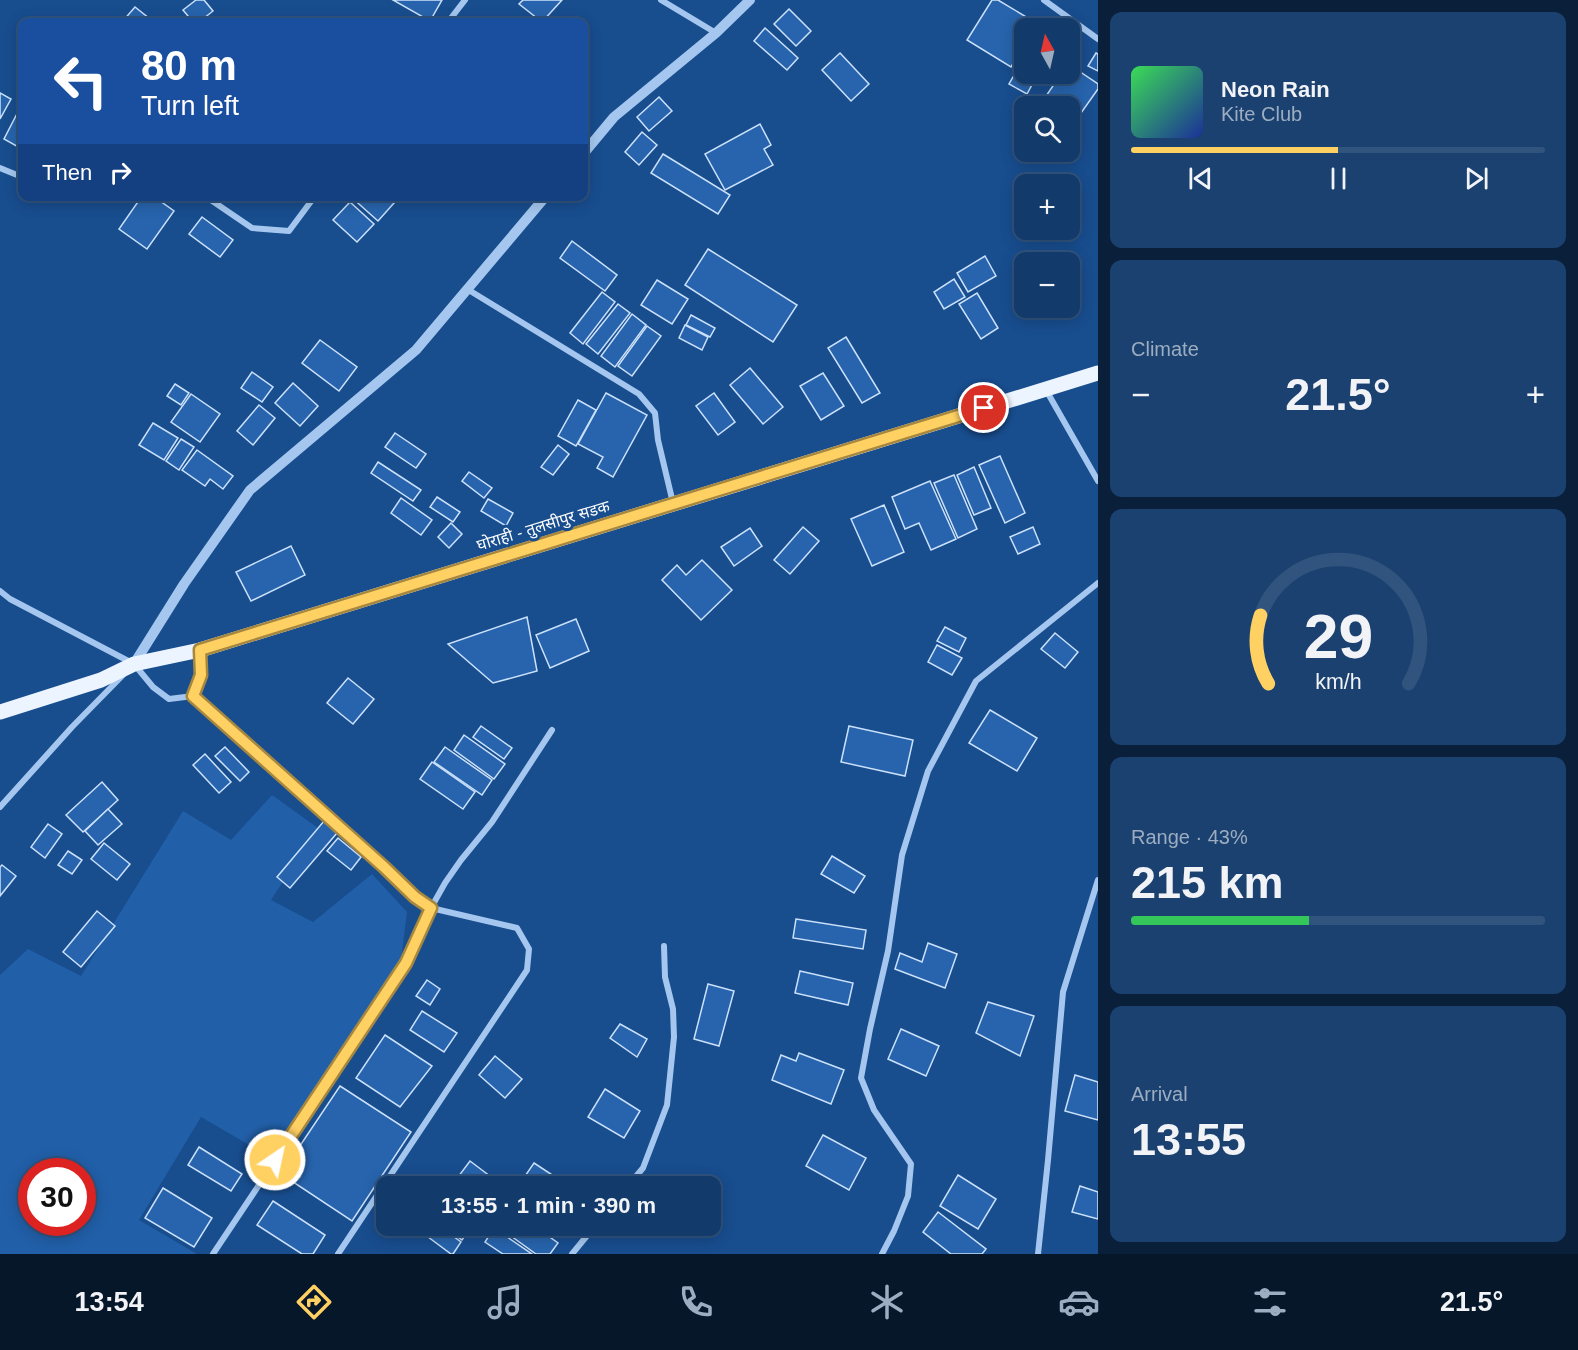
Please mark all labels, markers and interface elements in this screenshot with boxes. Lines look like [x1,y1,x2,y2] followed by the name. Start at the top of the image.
[1014,18,1080,84] north arrow
[1014,18,1080,318] map controls
[42,42,120,120] icon: left
[141,42,237,89] text: 80 m
[1221,77,1330,102] text: Neon Rain
[141,91,239,121] text: Turn left
[1014,96,1080,162] button: search
[1221,103,1302,125] text: Kite Club
[104,156,137,189] icon: right
[42,160,92,185] text: Then
[1184,162,1217,195] icon: previous
[1322,162,1355,195] icon: pause
[1460,162,1493,195] icon: next
[1014,174,1080,240] button: +
[1014,252,1080,318] button: −
[1131,338,1199,360] text: Climate
[1285,369,1391,420] text: 21.5°
[1131,376,1150,413] text: −
[1526,376,1545,413] text: +
[958,382,1009,433] pin
[967,391,1000,424] icon: arrive
[475,497,613,556] street label: घोराही - तुलसीपुर सडक
[1303,602,1373,671] text: 29
[1315,670,1361,694] text: km/h
[1131,826,1248,848] text: Range · 43%
[1131,857,1284,908] text: 215 km
[1131,1083,1188,1105] text: Arrival
[1131,1114,1246,1165] text: 13:55
[243,1128,307,1192] position arrow
[18,1158,96,1236] speed limit sign: 30
[441,1193,656,1218] text: 13:55 · 1 min · 390 m
[293,1281,335,1323] icon: directions
[484,1281,526,1323] icon: music
[675,1281,717,1323] icon: phone
[866,1281,908,1323] icon: climate
[1058,1281,1100,1323] icon: car
[1249,1281,1291,1323] icon: filters
[75,1287,144,1317] text: 13:54
[1440,1287,1503,1317] text: 21.5°

